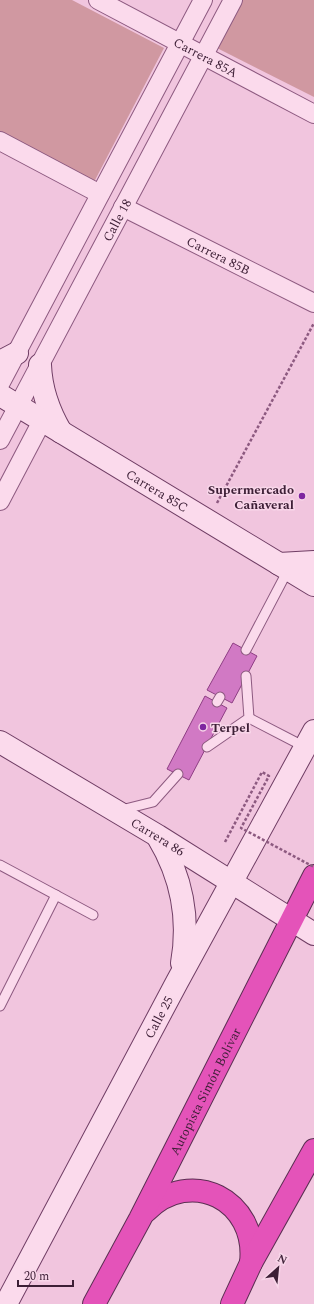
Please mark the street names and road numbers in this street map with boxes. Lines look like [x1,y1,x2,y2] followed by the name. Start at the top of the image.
[170,33,241,83] street label: Carrera 85A
[98,195,137,245] street label: Calle 18
[183,232,253,280] street label: Carrera 85B
[122,464,192,518] street label: Carrera 85C
[127,813,189,862] street label: Carrera 86
[140,992,179,1042] street label: Calle 25
[165,1024,247,1159] street label: Autopista Simón Bolívar

